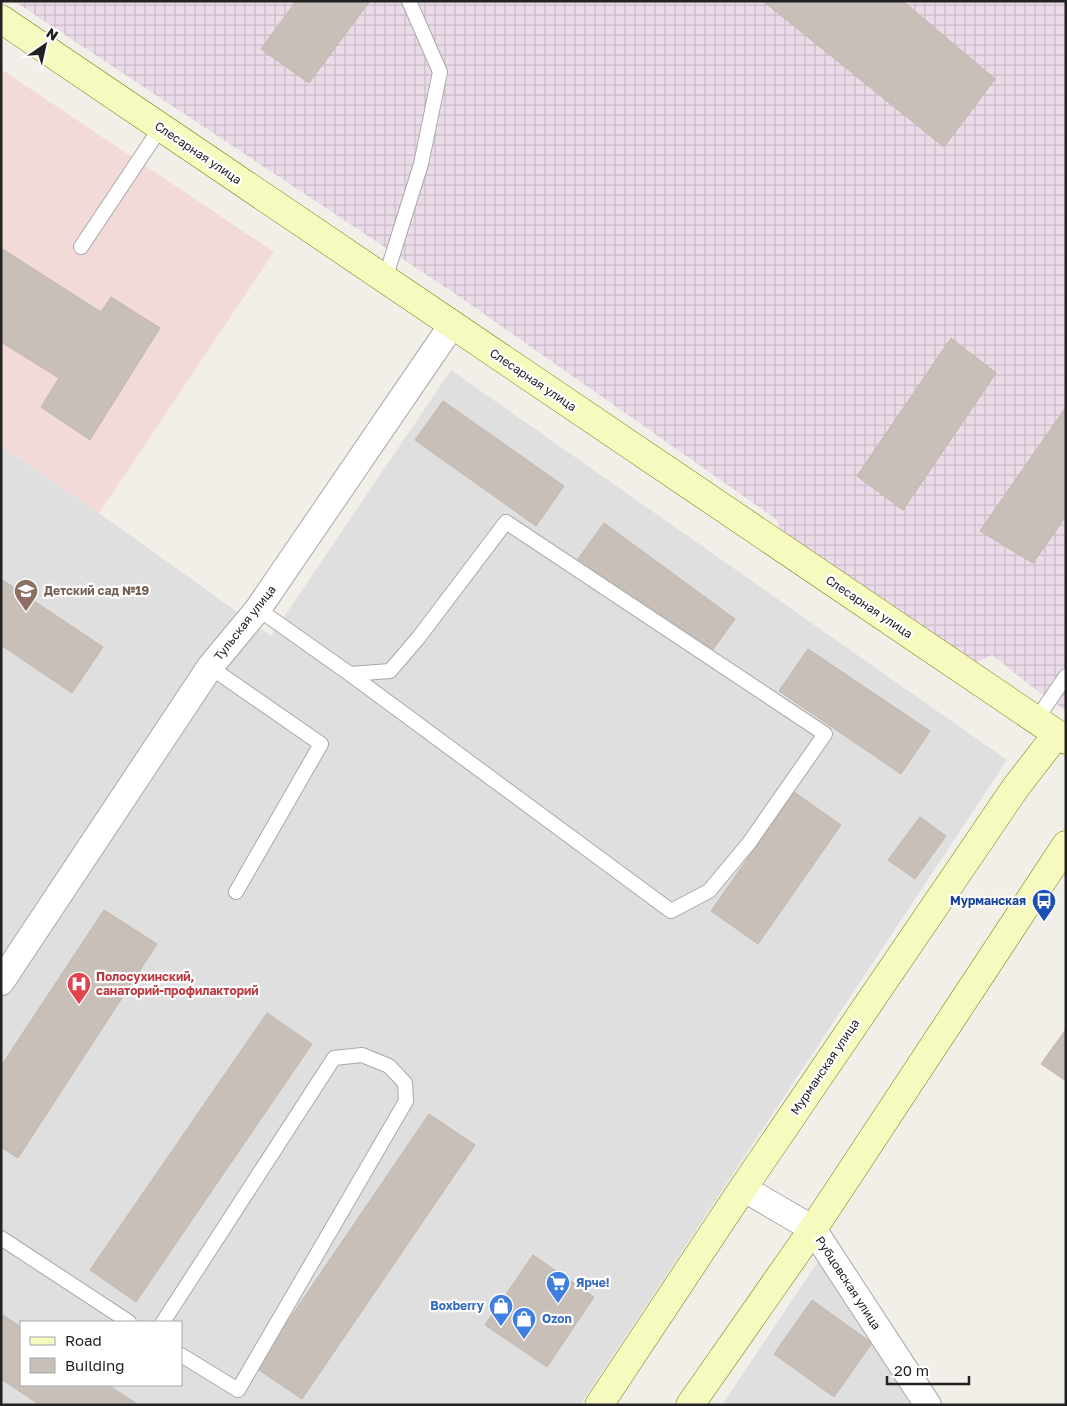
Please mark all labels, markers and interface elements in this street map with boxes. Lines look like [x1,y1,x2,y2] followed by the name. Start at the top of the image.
[20,20,70,70] north arrow
[43,24,62,44] text: N
[152,118,245,187] street label: Слесарная улица
[487,345,580,414] street label: Слесарная улица
[823,572,916,641] street label: Слесарная улица
[13,578,39,612] school or university icon: Детский сад №19
[211,582,279,663] street label: Тульская улица
[44,583,149,598] place label: Детский сад №19
[1031,888,1057,922] bus stop icon: Мурманская
[950,893,1026,908] place label: Мурманская
[96,969,259,998] place label: Полосухинский, санаторий-профилакторий
[66,971,92,1005] hospital icon: Полосухинский, санаторий-профилакторий
[787,1016,862,1117] street label: Мурманская улица
[813,1233,884,1332] street label: Рубцовская улица
[545,1270,571,1304] supermarket icon: Ярче!
[576,1275,610,1290] place label: Ярче!
[488,1293,514,1327] shop icon: Boxberry
[430,1298,485,1313] place label: Boxberry
[511,1306,537,1340] shop icon: Ozon
[542,1311,572,1326] place label: Ozon
[20,1321,182,1386] legend
[65,1331,102,1349] text: Road
[887,1354,970,1386] scale bar
[65,1356,125,1374] text: Building
[894,1361,929,1379] text: 20 m

